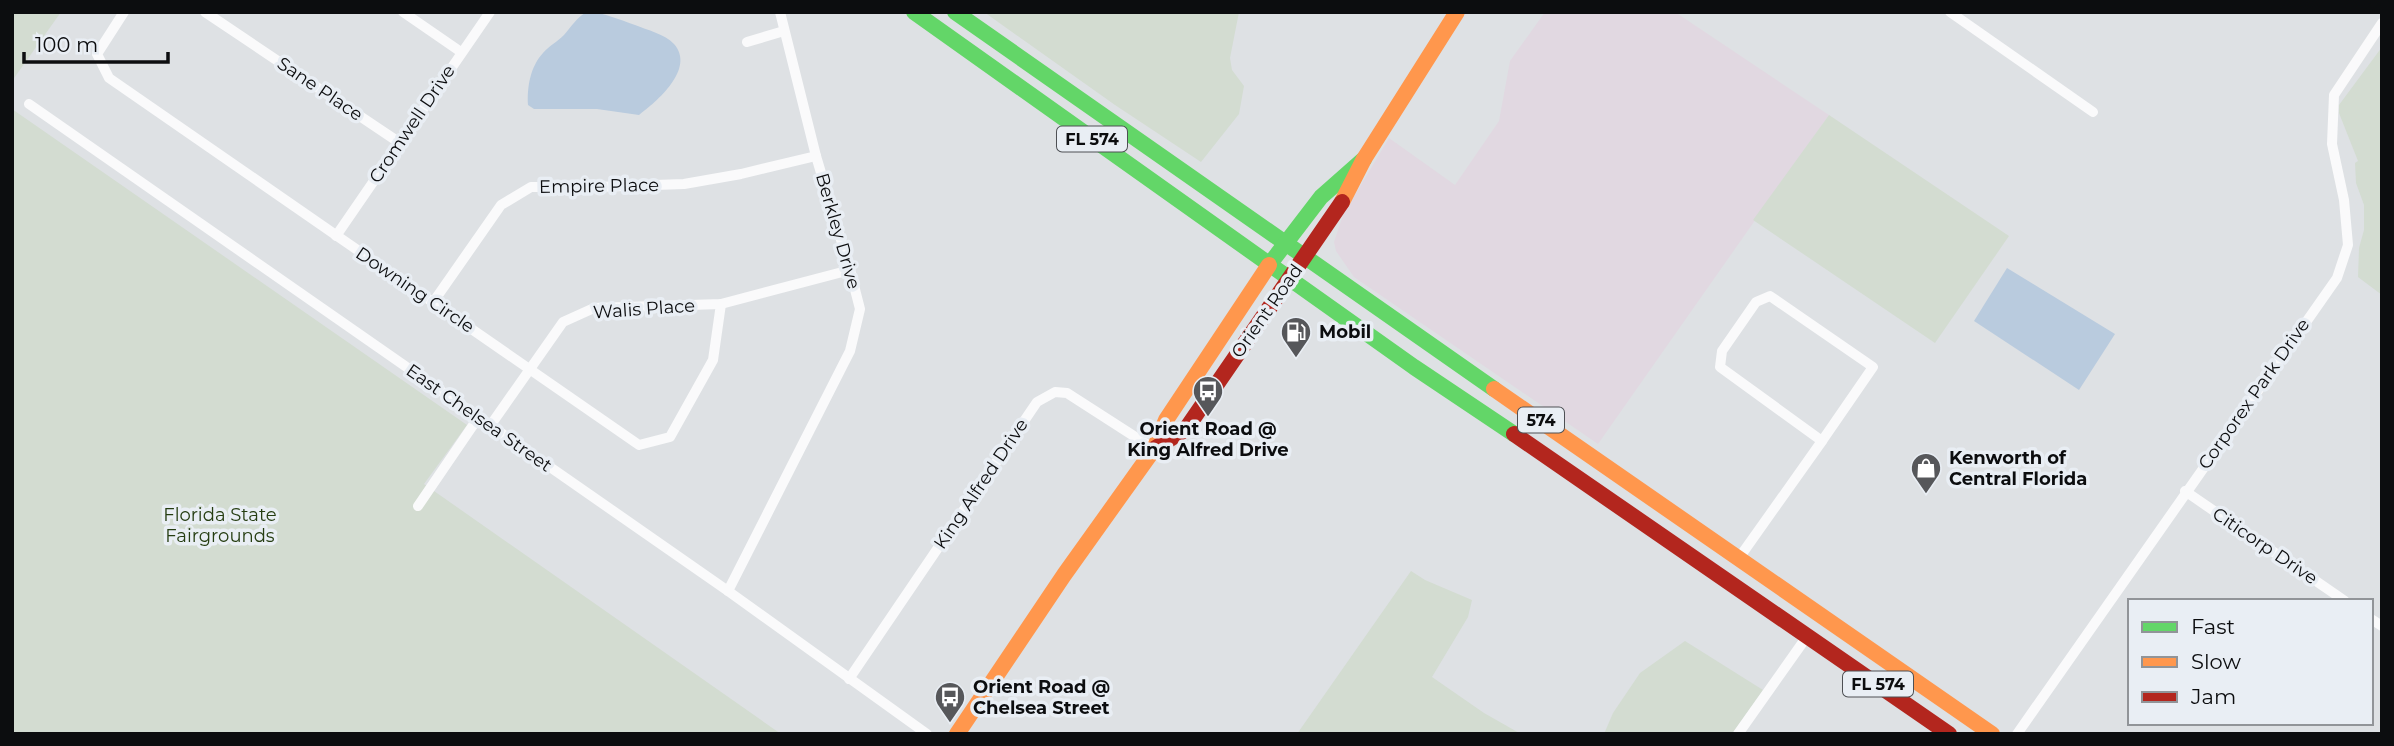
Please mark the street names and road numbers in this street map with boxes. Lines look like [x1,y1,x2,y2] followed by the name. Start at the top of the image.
[273,52,367,126] street label: Sane Place
[364,61,460,187] street label: Cromwell Drive
[1057,127,1127,152] road number: FL 574
[811,171,865,292] street label: Berkley Drive
[539,174,659,198] street label: Empire Place
[352,242,479,338] street label: Downing Circle
[1227,260,1307,362] street label: Orient Road
[592,294,696,324] street label: Walis Place
[2194,314,2314,474] street label: Corporex Park Drive
[402,359,556,477] street label: East Chelsea Street
[1518,408,1564,432] road number: 574
[929,414,1033,553] street label: King Alfred Drive
[2208,503,2322,589] street label: Citicorp Drive
[1843,671,1913,696] road number: FL 574

